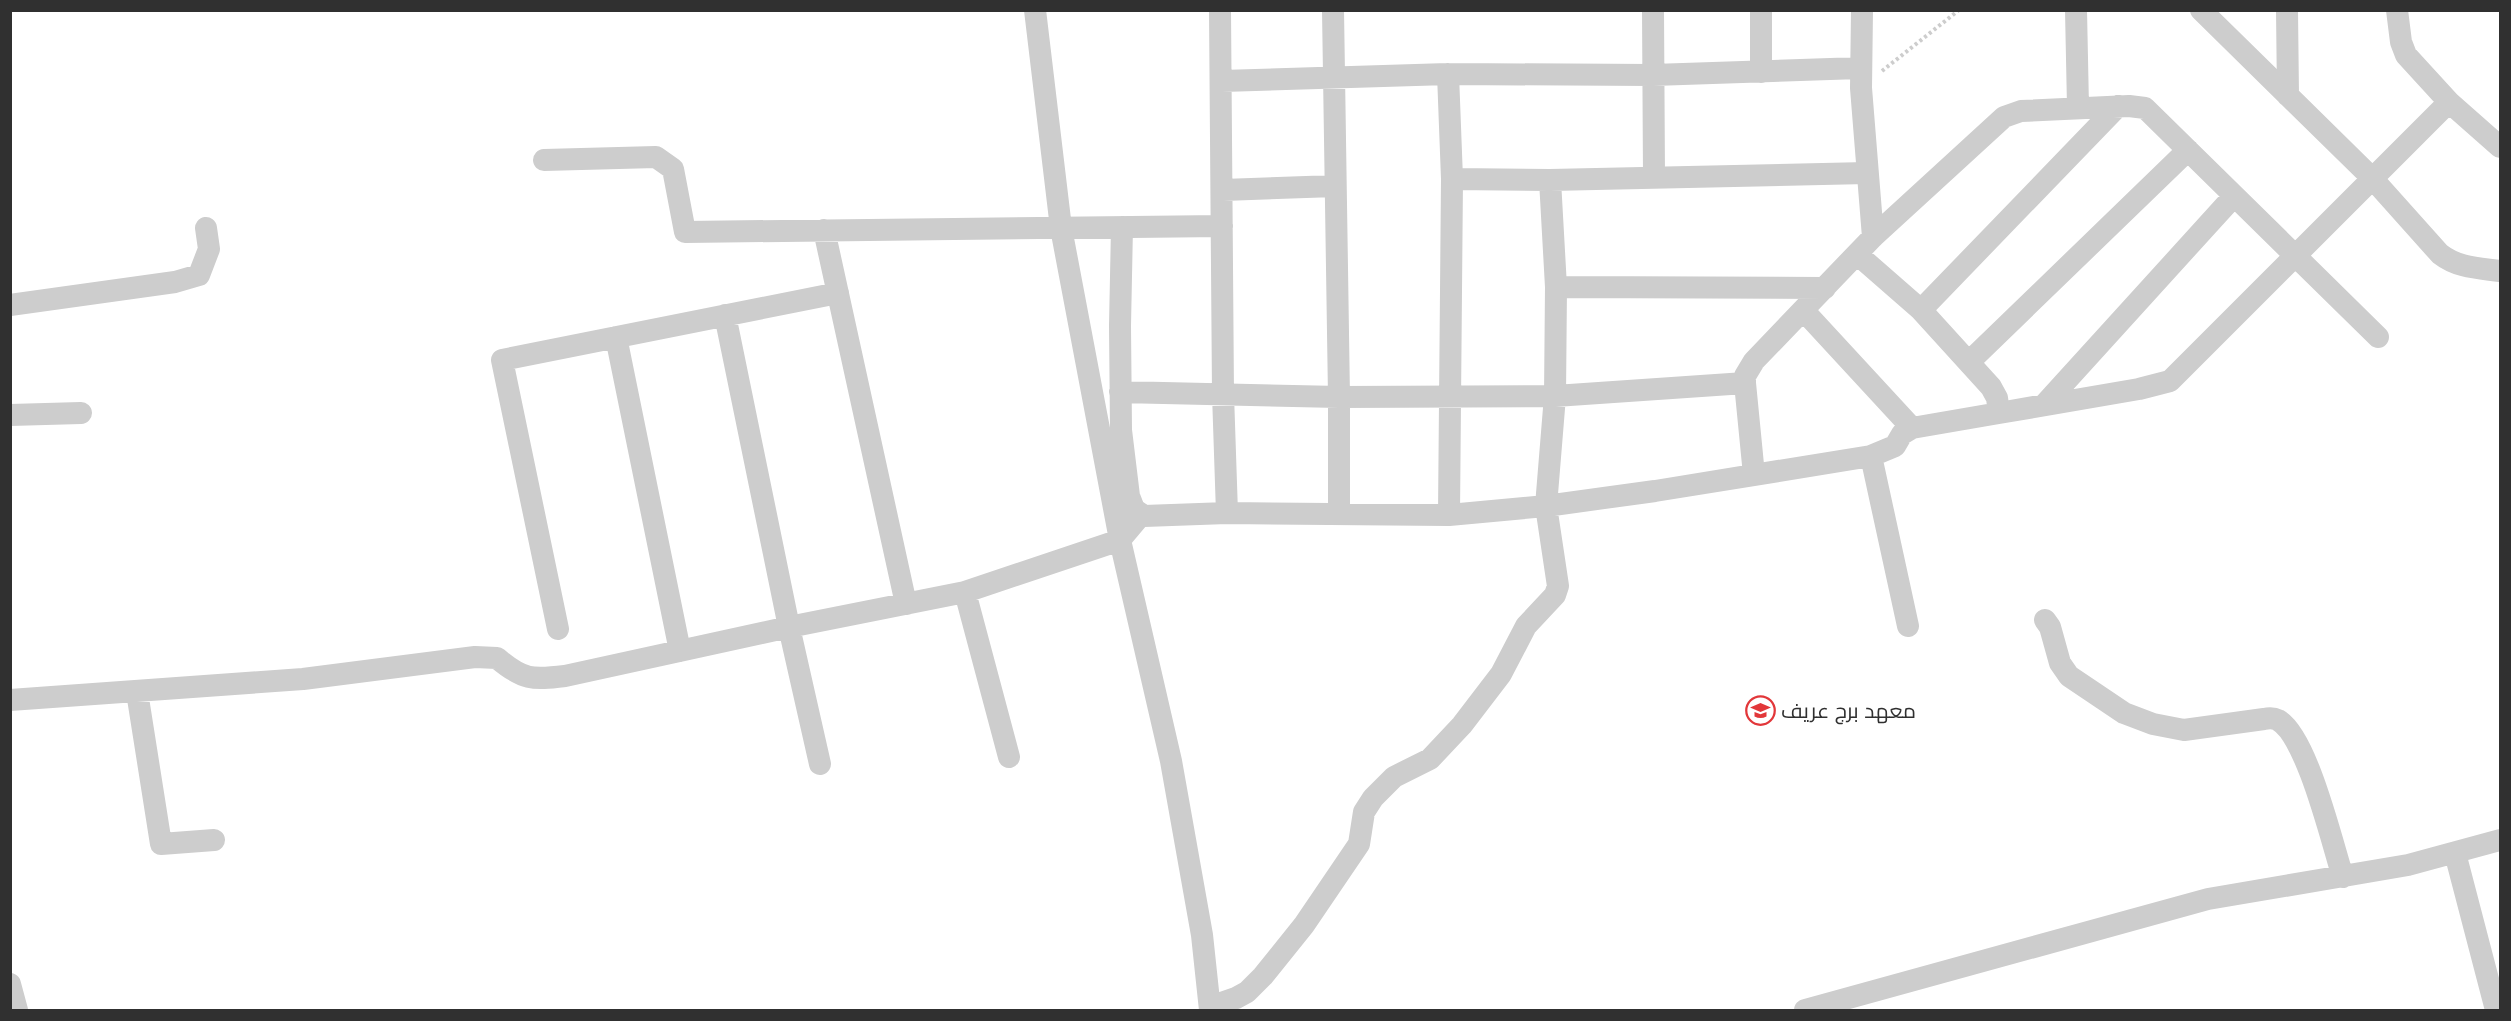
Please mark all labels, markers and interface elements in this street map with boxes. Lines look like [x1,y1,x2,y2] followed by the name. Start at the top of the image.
[1744,694,1776,726] school or university icon: معهد برج عريف
[1781,696,1916,725] place label: معهد برج عريف

